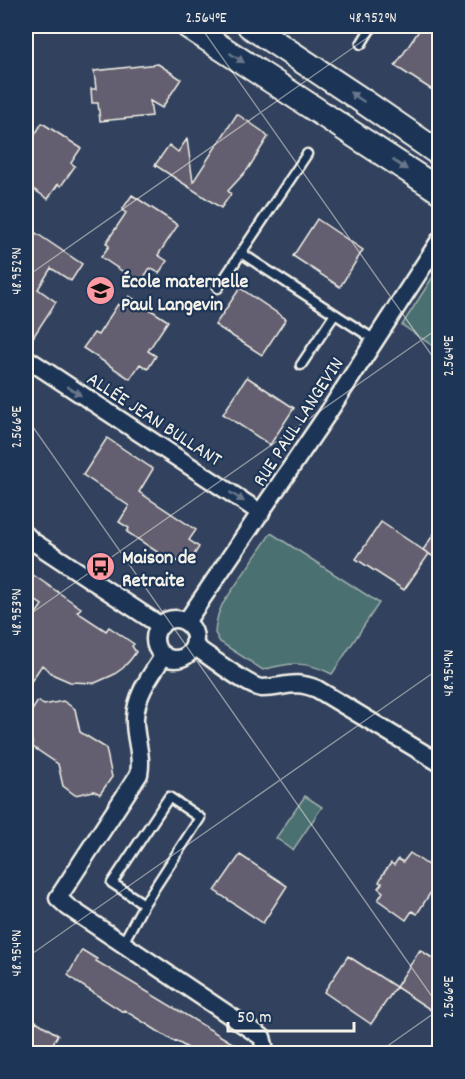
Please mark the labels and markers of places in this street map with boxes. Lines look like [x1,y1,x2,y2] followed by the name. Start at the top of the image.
[121,269,248,320] place label: École maternelle Paul Langevin
[84,275,116,307] school or university icon: École maternelle Paul Langevin
[122,545,196,596] place label: Maison de Retraite
[85,551,117,583] bus stop icon: Maison de Retraite

